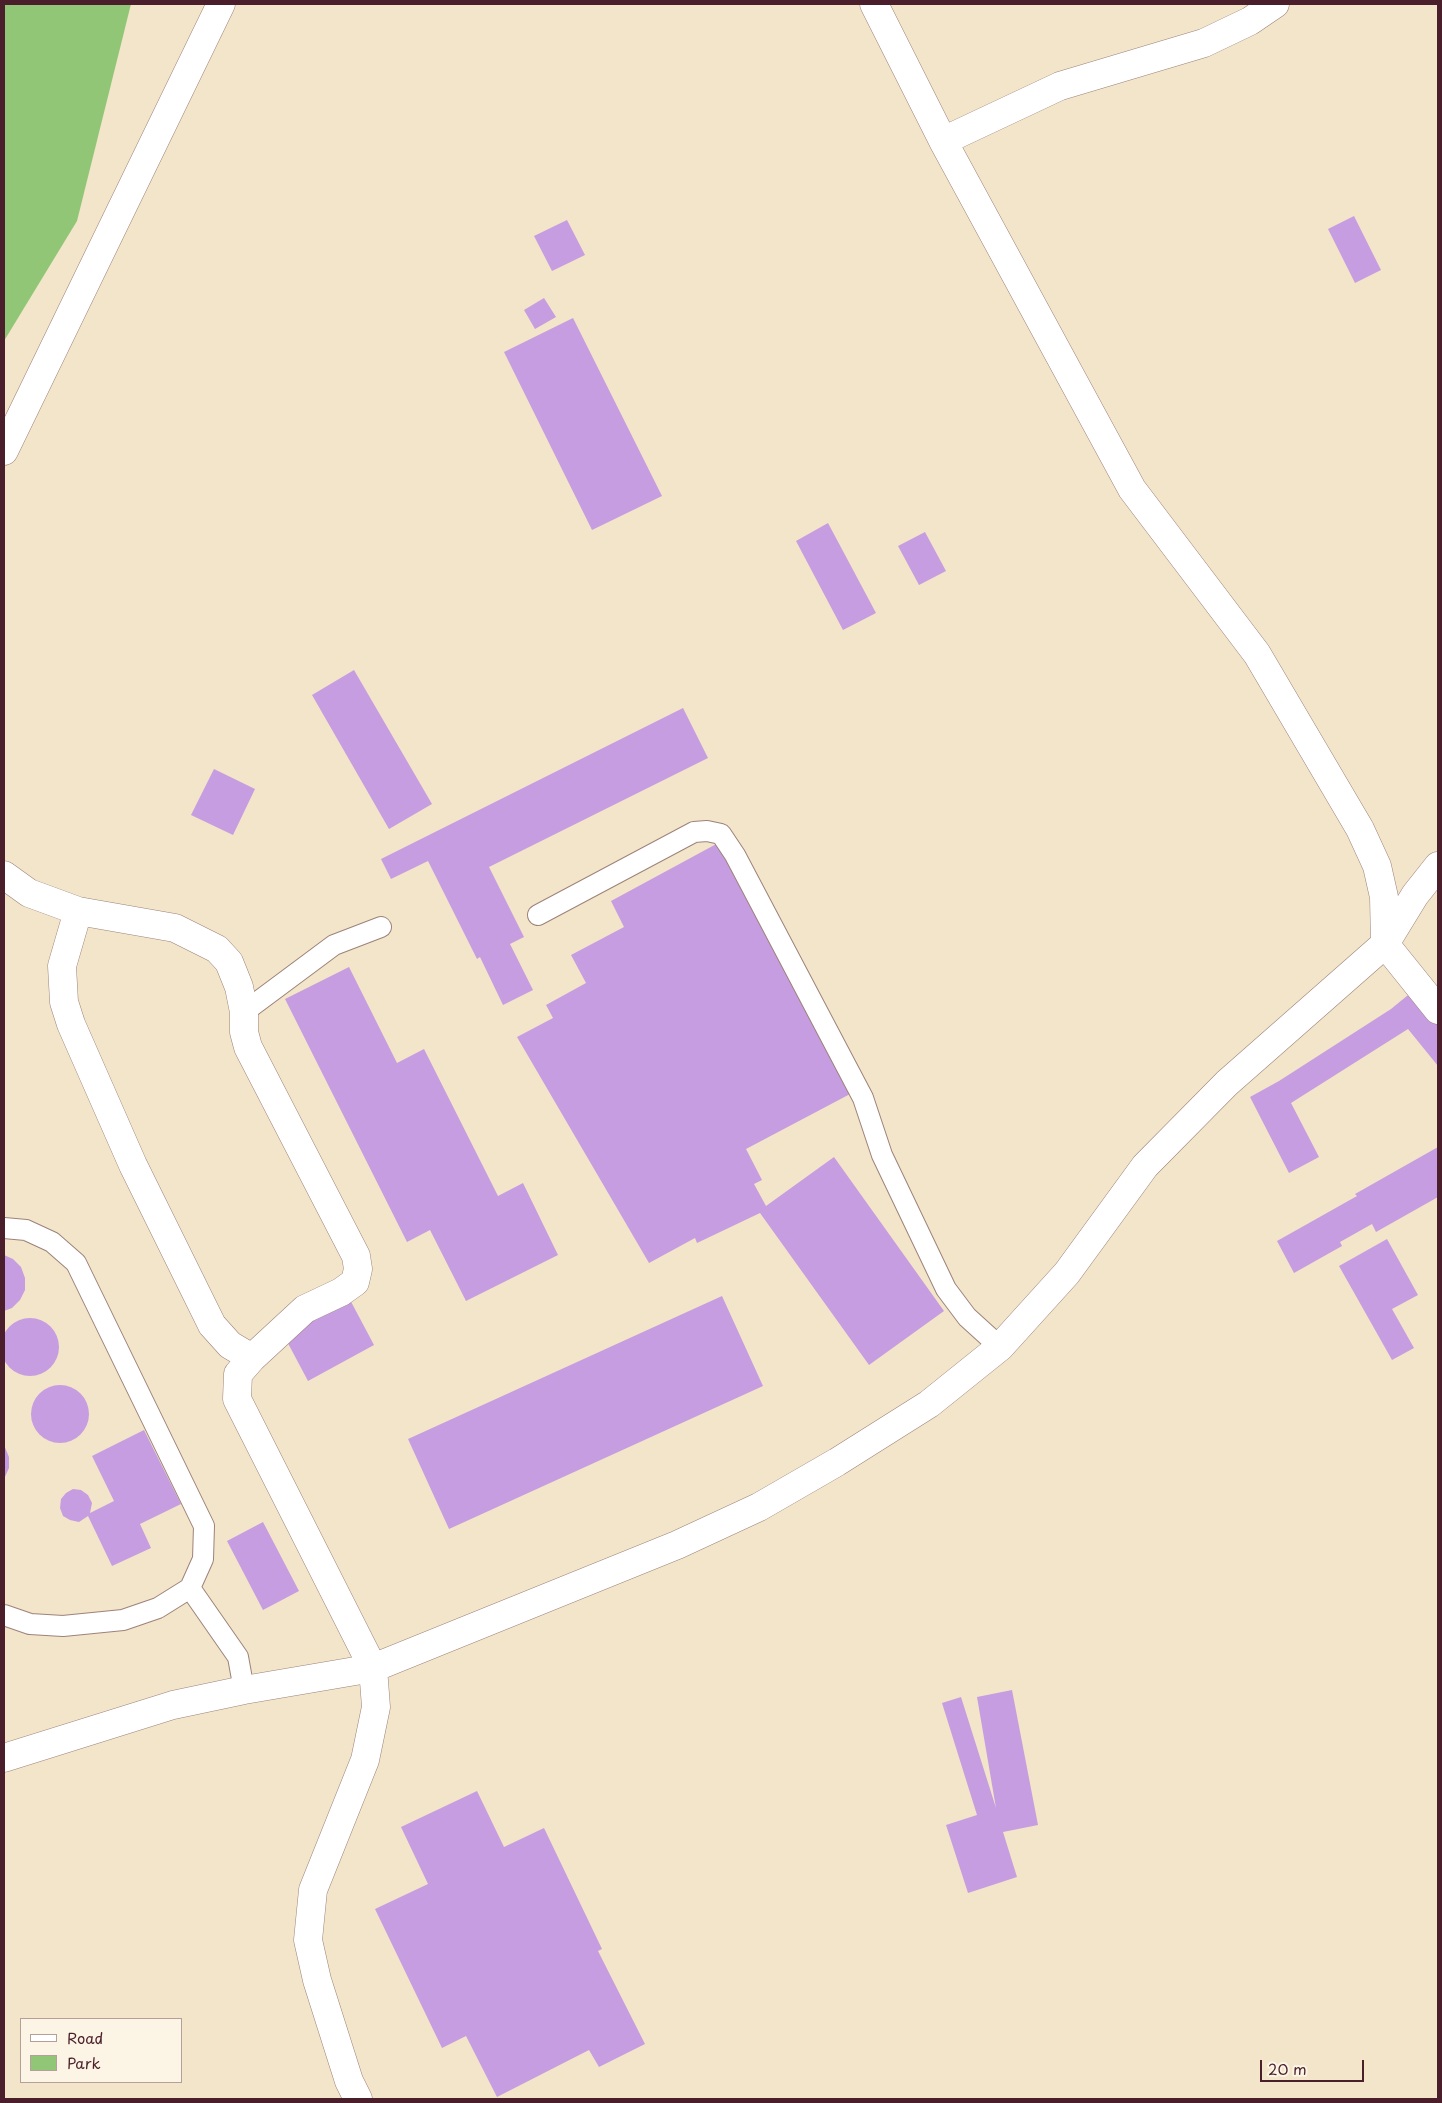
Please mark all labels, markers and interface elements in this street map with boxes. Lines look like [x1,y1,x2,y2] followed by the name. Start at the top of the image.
[20,2018,182,2083] legend
[67,2026,103,2049] text: Road
[1262,2050,1366,2082] scale bar
[67,2051,101,2074] text: Park
[1268,2057,1307,2080] text: 20 m

